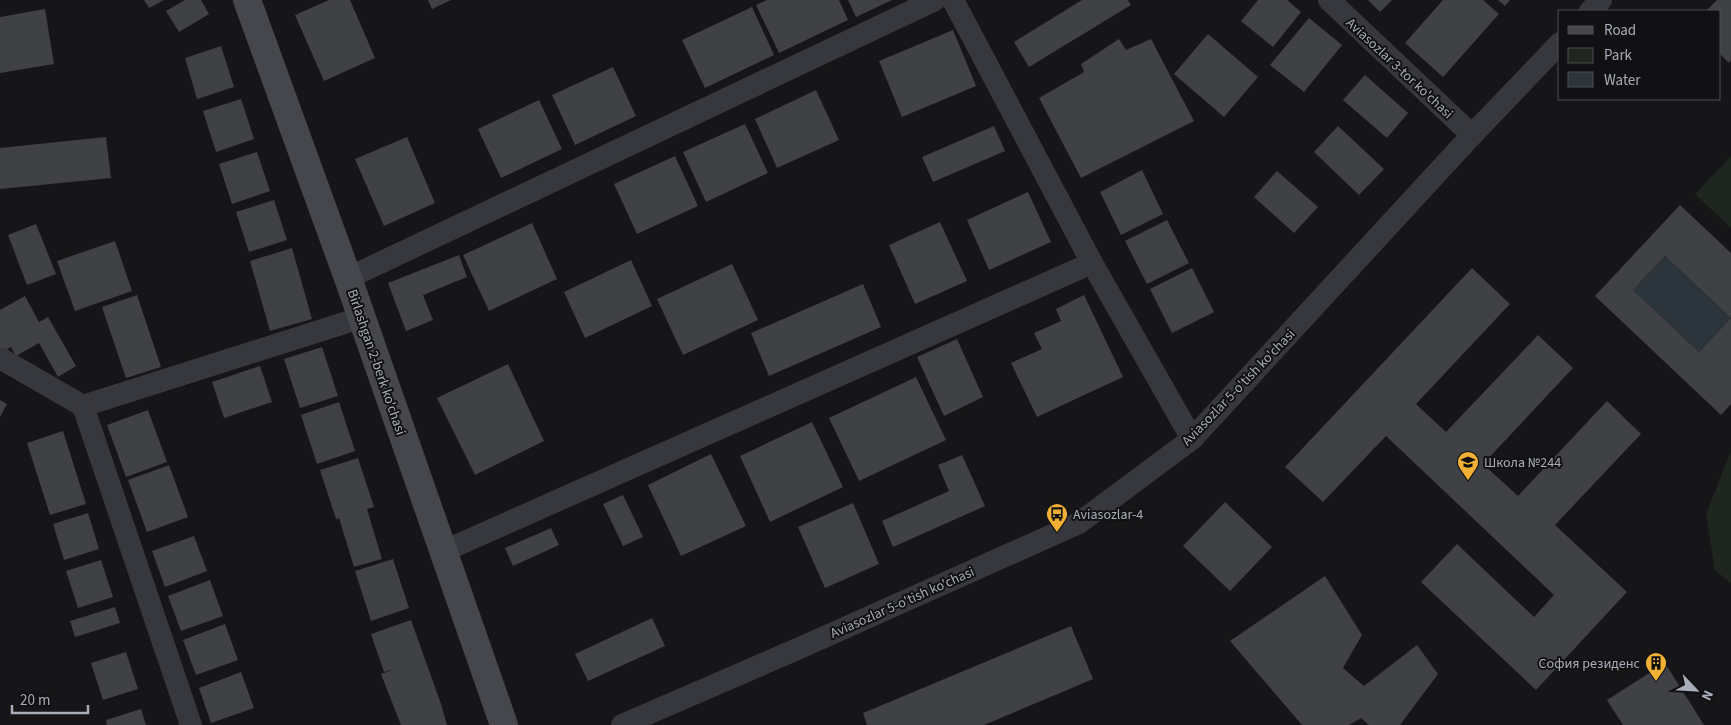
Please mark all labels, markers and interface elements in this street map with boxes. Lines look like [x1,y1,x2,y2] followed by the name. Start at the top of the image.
[1558,10,1721,100] legend
[1341,14,1457,124] street label: Aviasozlar 3-tor ko'chasi
[1604,20,1636,41] text: Road
[1604,45,1633,66] text: Park
[1604,70,1641,91] text: Water
[342,287,410,438] street label: Birlashgan 2-berk ko'chasi
[1177,325,1300,451] street label: Aviasozlar 5-o'tish ko'chasi
[1456,450,1480,481] school or university icon: Школа №244
[1484,453,1561,473] place label: Школа №244
[1045,502,1069,533] bus stop icon: Aviasozlar-4
[1073,505,1143,525] place label: Aviasozlar-4
[827,562,978,644] street label: Aviasozlar 5-o'tish ko'chasi
[1644,651,1668,682] building icon: София резиденс
[1539,654,1641,674] place label: София резиденс
[1671,665,1721,715] north arrow
[12,682,89,714] scale bar
[1696,687,1718,704] text: N
[20,690,50,711] text: 20 m

